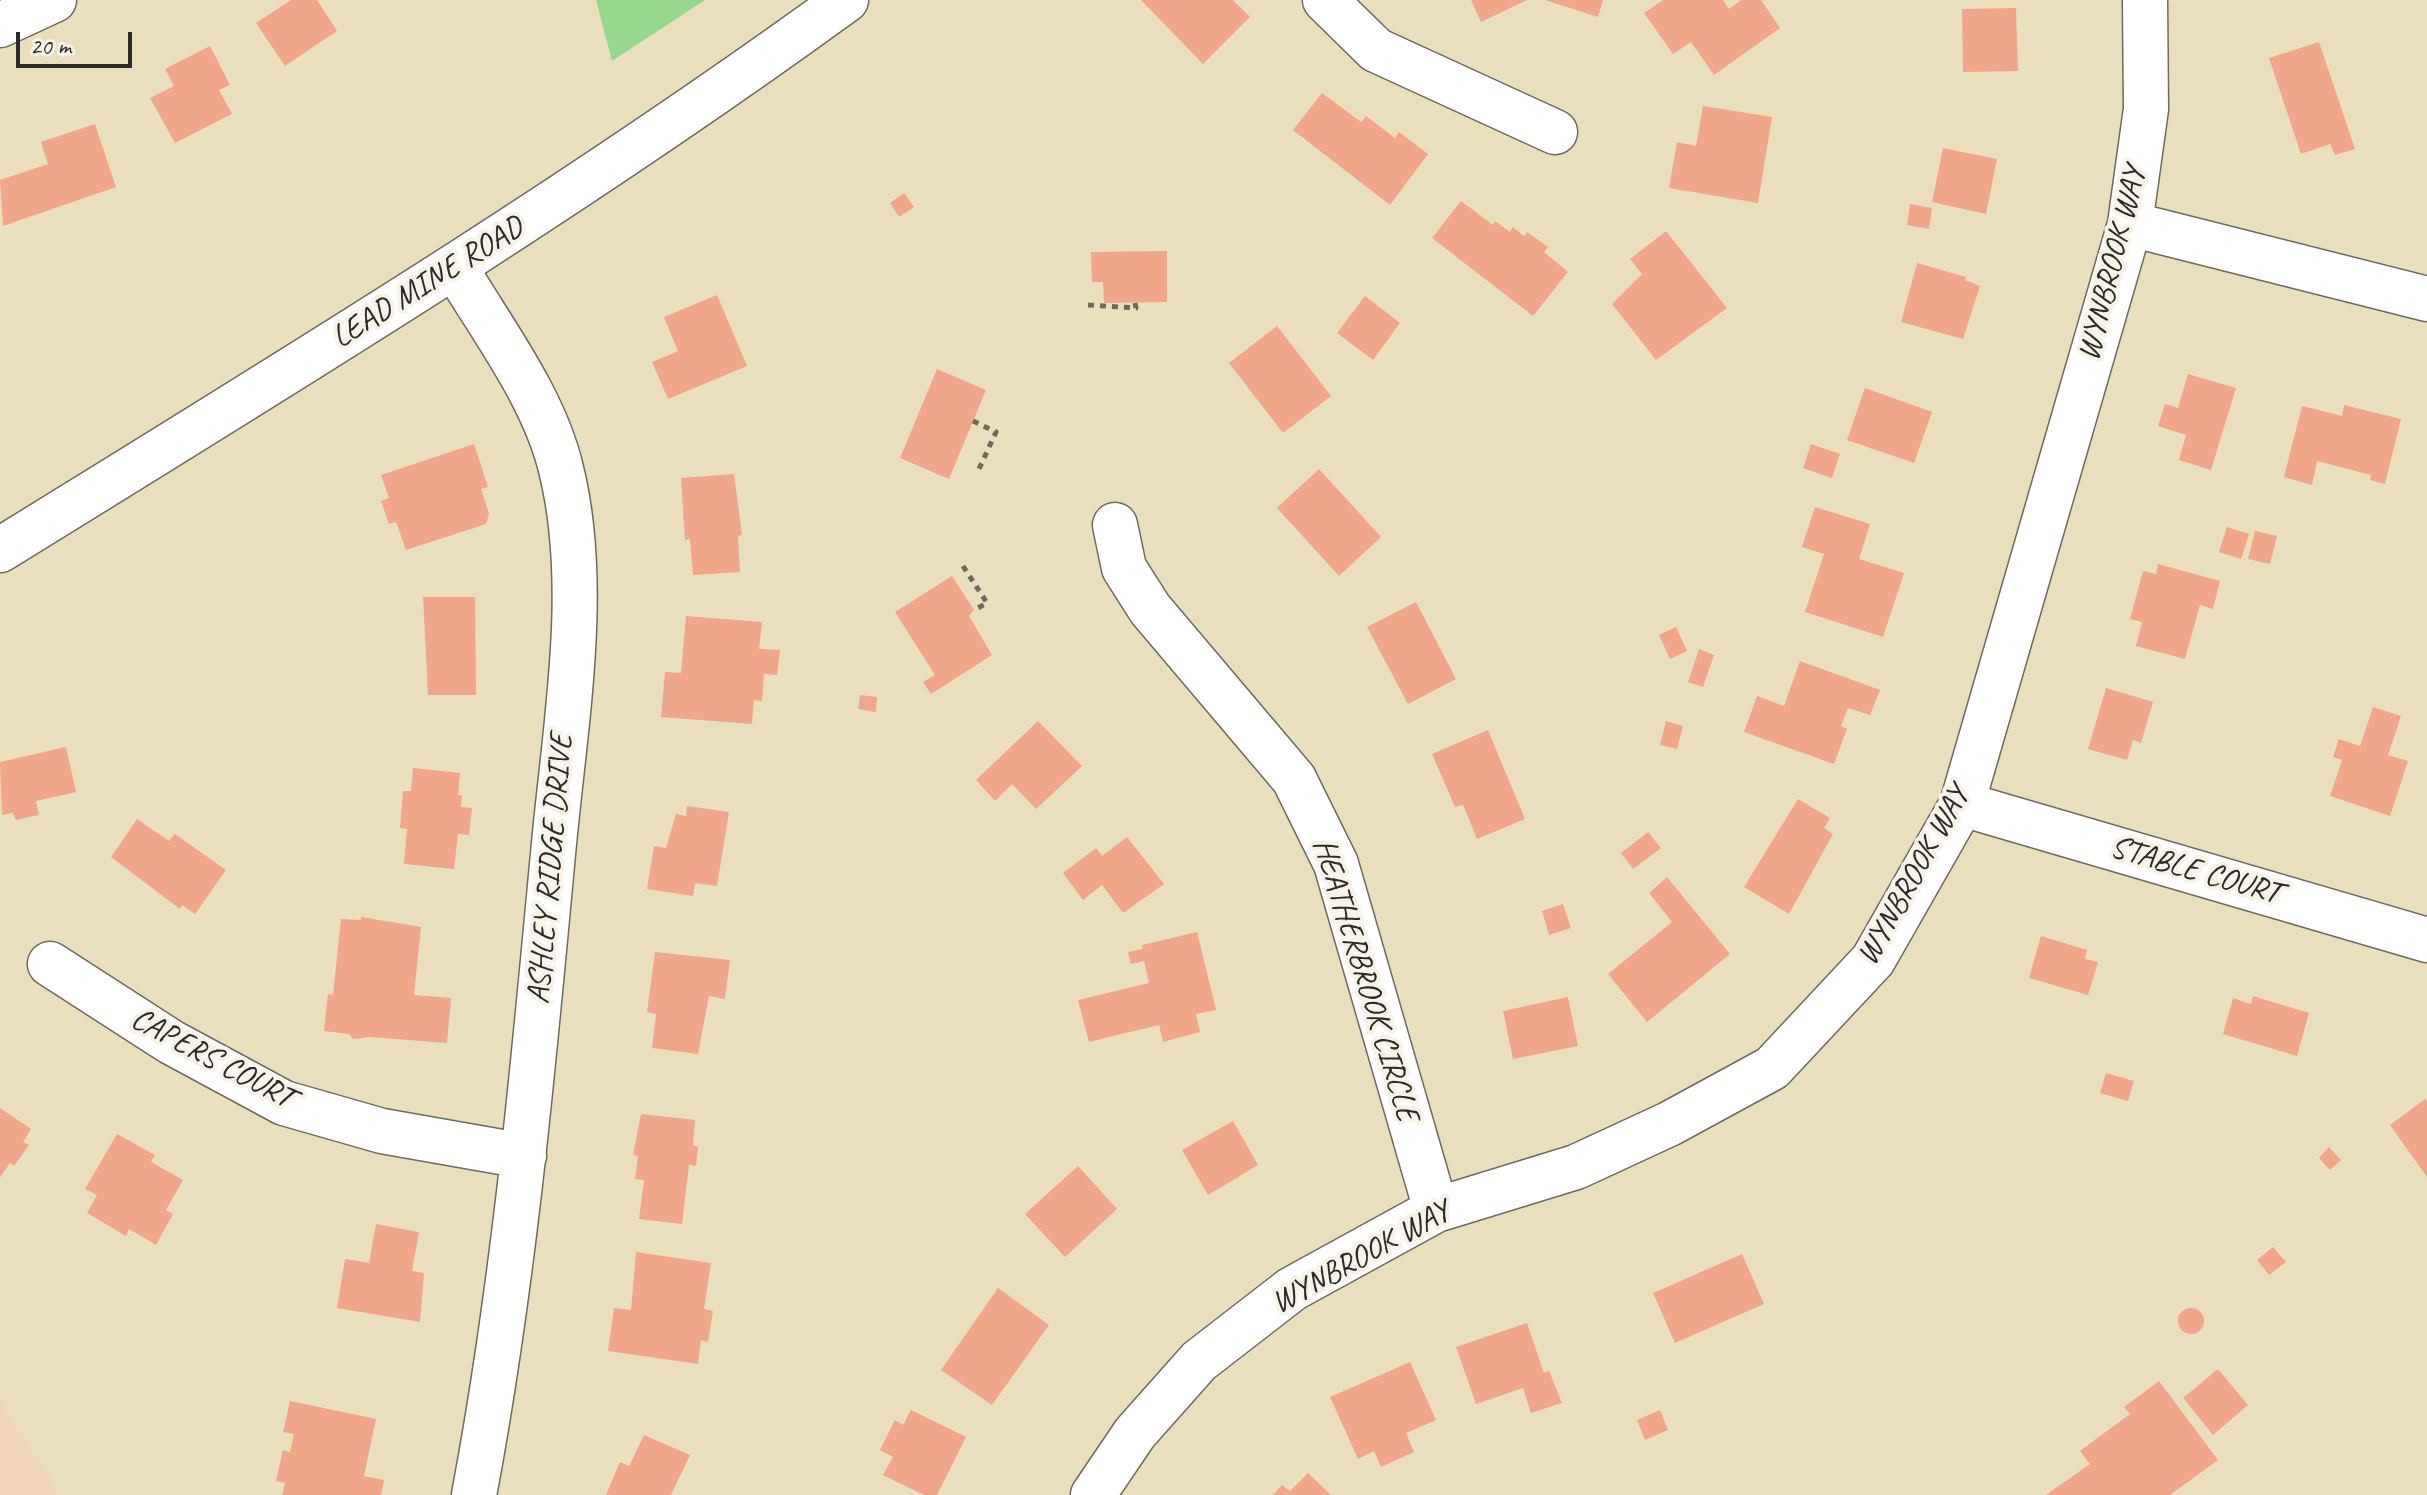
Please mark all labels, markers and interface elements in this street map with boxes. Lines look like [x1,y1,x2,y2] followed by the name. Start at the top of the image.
[20,16,136,66] scale bar
[30,31,71,61] text: 20 m
[2070,163,2156,365] street label: WYNBROOK WAY
[325,209,531,357] street label: LEAD MINE ROAD
[520,733,582,1005] street label: ASHLEY RIDGE DRIVE
[1849,780,1979,972] street label: WYNBROOK WAY
[2105,828,2285,914] street label: STABLE COURT
[1304,834,1426,1126] street label: HEATHERBROOK CIRCLE
[124,1000,300,1118] street label: CAPERS COURT
[1265,1193,1457,1323] street label: WYNBROOK WAY

